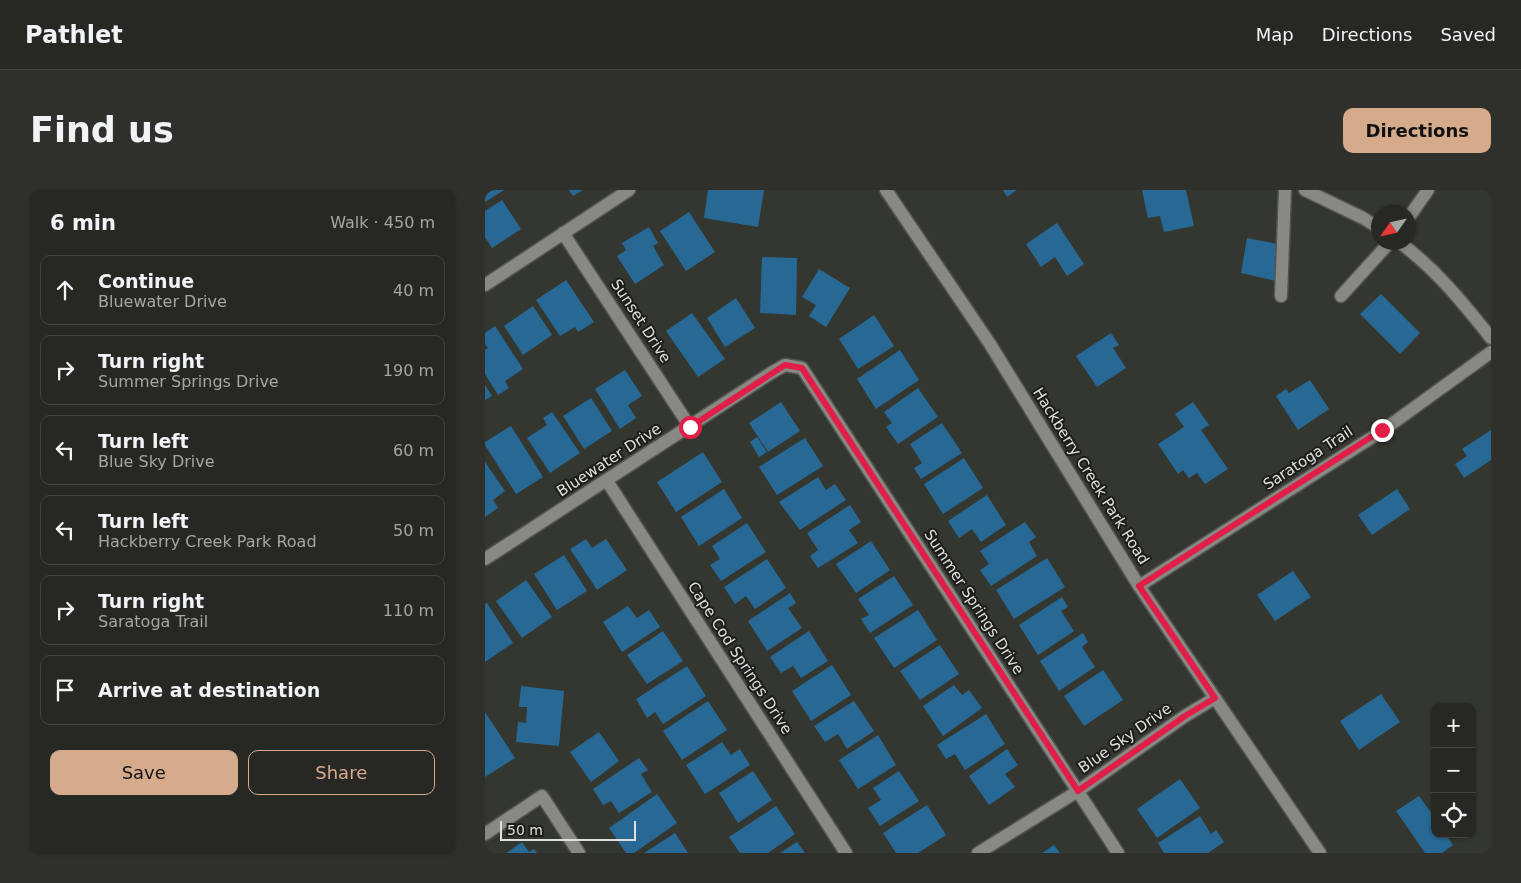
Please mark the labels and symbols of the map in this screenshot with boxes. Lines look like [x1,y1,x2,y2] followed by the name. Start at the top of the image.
[1371,205,1416,250] north arrow
[607,276,675,366] street label: Sunset Drive
[1029,384,1153,568] street label: Hackberry Creek Park Road
[679,416,702,439] route start
[1371,419,1394,442] route end
[553,420,665,500] street label: Bluewater Drive
[1260,422,1356,494] street label: Saratoga Trail
[920,526,1028,678] street label: Summer Springs Drive
[684,578,796,738] street label: Cape Cod Springs Drive
[1075,699,1175,777] street label: Blue Sky Drive
[500,818,636,841] scale bar

